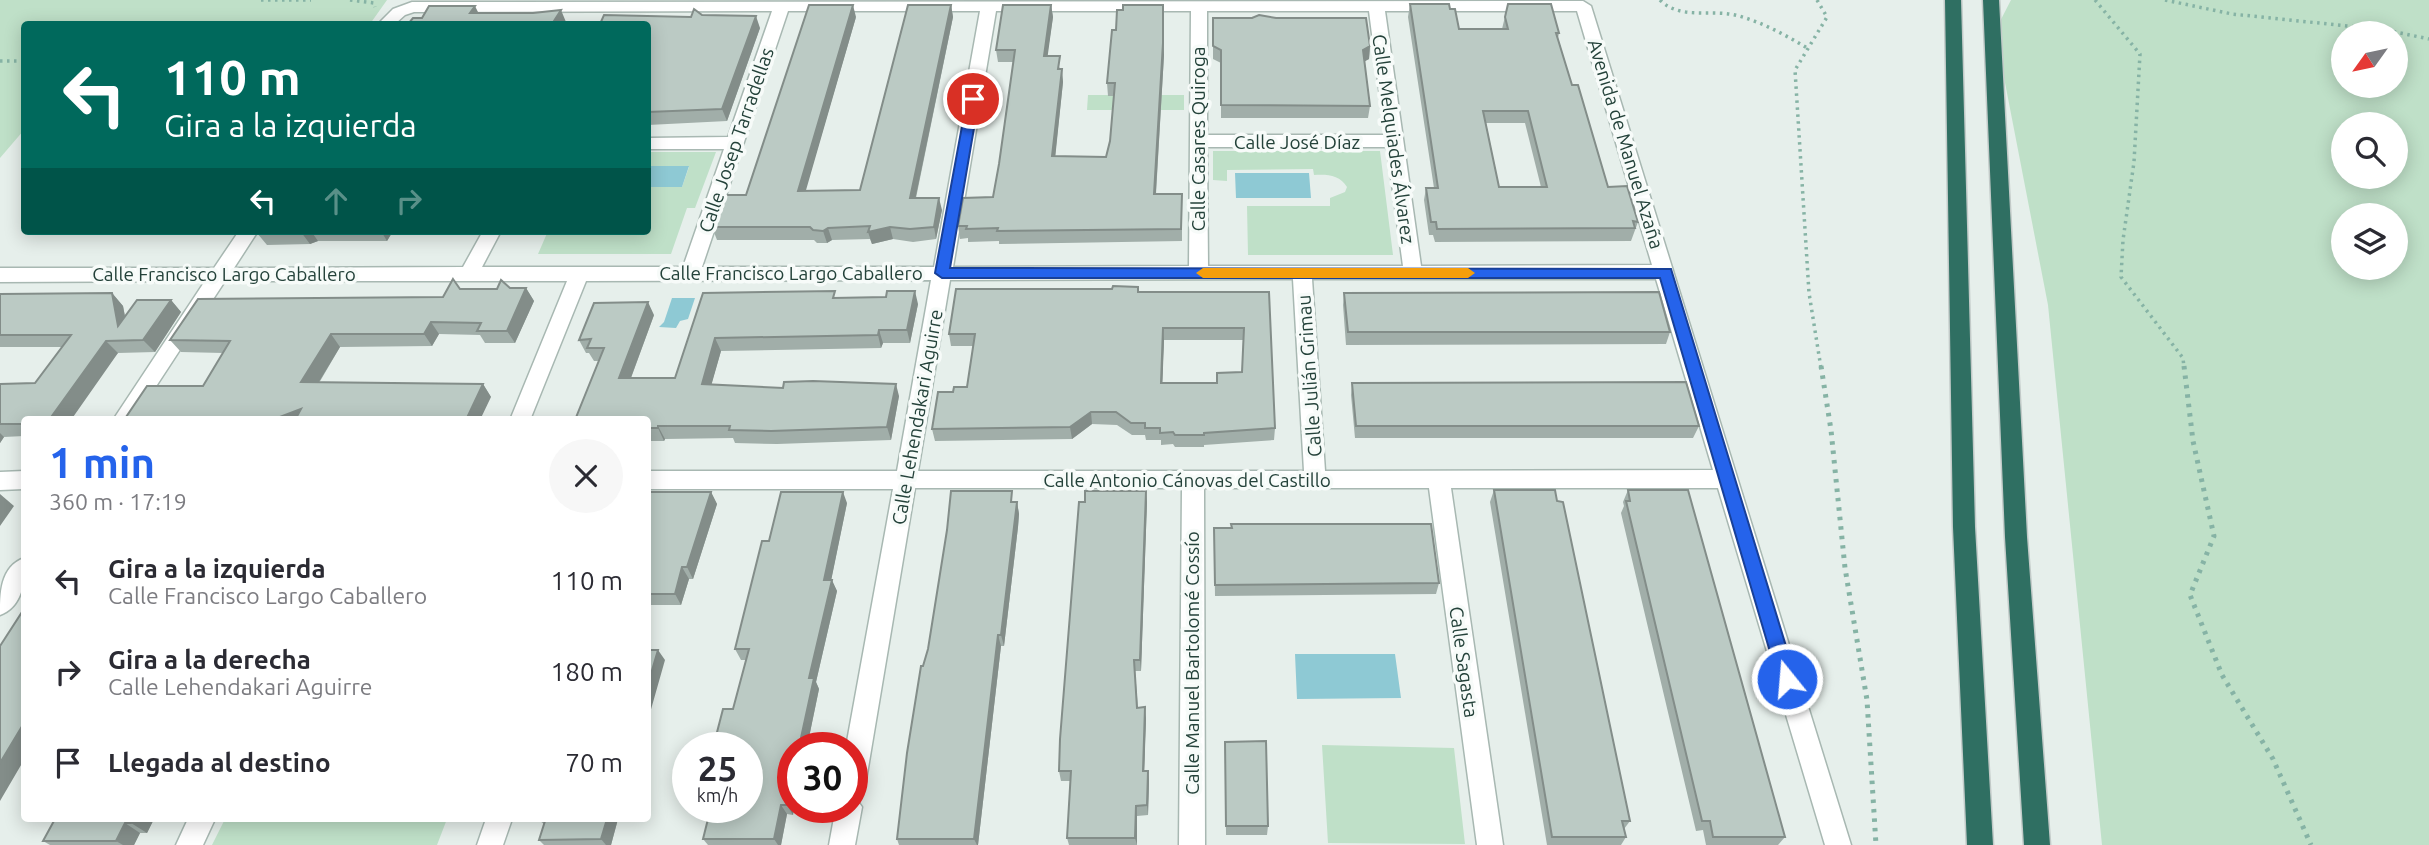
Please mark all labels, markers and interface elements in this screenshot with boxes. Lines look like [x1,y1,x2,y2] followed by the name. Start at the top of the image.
[2331,21,2408,98] north arrow
[2331,21,2408,280] map controls
[1368,33,1420,245] street label: Calle Melquiades Álvarez
[1584,37,1668,251] street label: Avenida de Manuel Azaña
[694,45,778,235] street label: Calle Josep Tarradellas
[1187,46,1209,232] street label: Calle Casares Quiroga
[49,49,140,140] icon: left
[164,49,301,104] text: 110 m
[943,69,1003,129] pin
[954,80,992,118] icon: arrive
[164,107,417,143] text: Gira a la izquierda
[2331,112,2408,189] button: search
[1234,131,1360,153] street label: Calle José Díaz
[244,182,282,220] icon: left
[317,182,355,220] icon: ahead
[390,182,428,220] icon: right
[2331,203,2408,280] button: layers
[659,262,923,284] street label: Calle Francisco Largo Caballero
[92,263,356,285] street label: Calle Francisco Largo Caballero
[1292,294,1326,458] street label: Calle Julián Grimau
[887,307,947,527] street label: Calle Lehendakari Aguirre
[49,439,155,486] text: 1 min
[549,439,623,513] button: close
[1043,469,1331,491] street label: Calle Antonio Cánovas del Castillo
[49,489,187,514] text: 360 m · 17:19
[1181,531,1203,795] street label: Calle Manuel Bartolomé Cossío
[108,554,326,583] text: Gira a la izquierda
[49,562,87,600] icon: left
[551,566,623,595] text: 110 m
[108,583,427,608] text: Calle Francisco Largo Caballero
[1445,605,1483,719] street label: Calle Sagasta
[1750,642,1824,716] position arrow
[108,645,311,674] text: Gira a la derecha
[49,653,87,691] icon: right
[551,657,623,686] text: 180 m
[108,674,373,699] text: Calle Lehendakari Aguirre
[777,732,868,823] speed limit sign: 30
[49,744,87,782] icon: arrive
[108,748,331,777] text: Llegada al destino
[565,748,623,777] text: 70 m
[698,748,737,788] text: 25
[697,785,738,805] text: km/h

